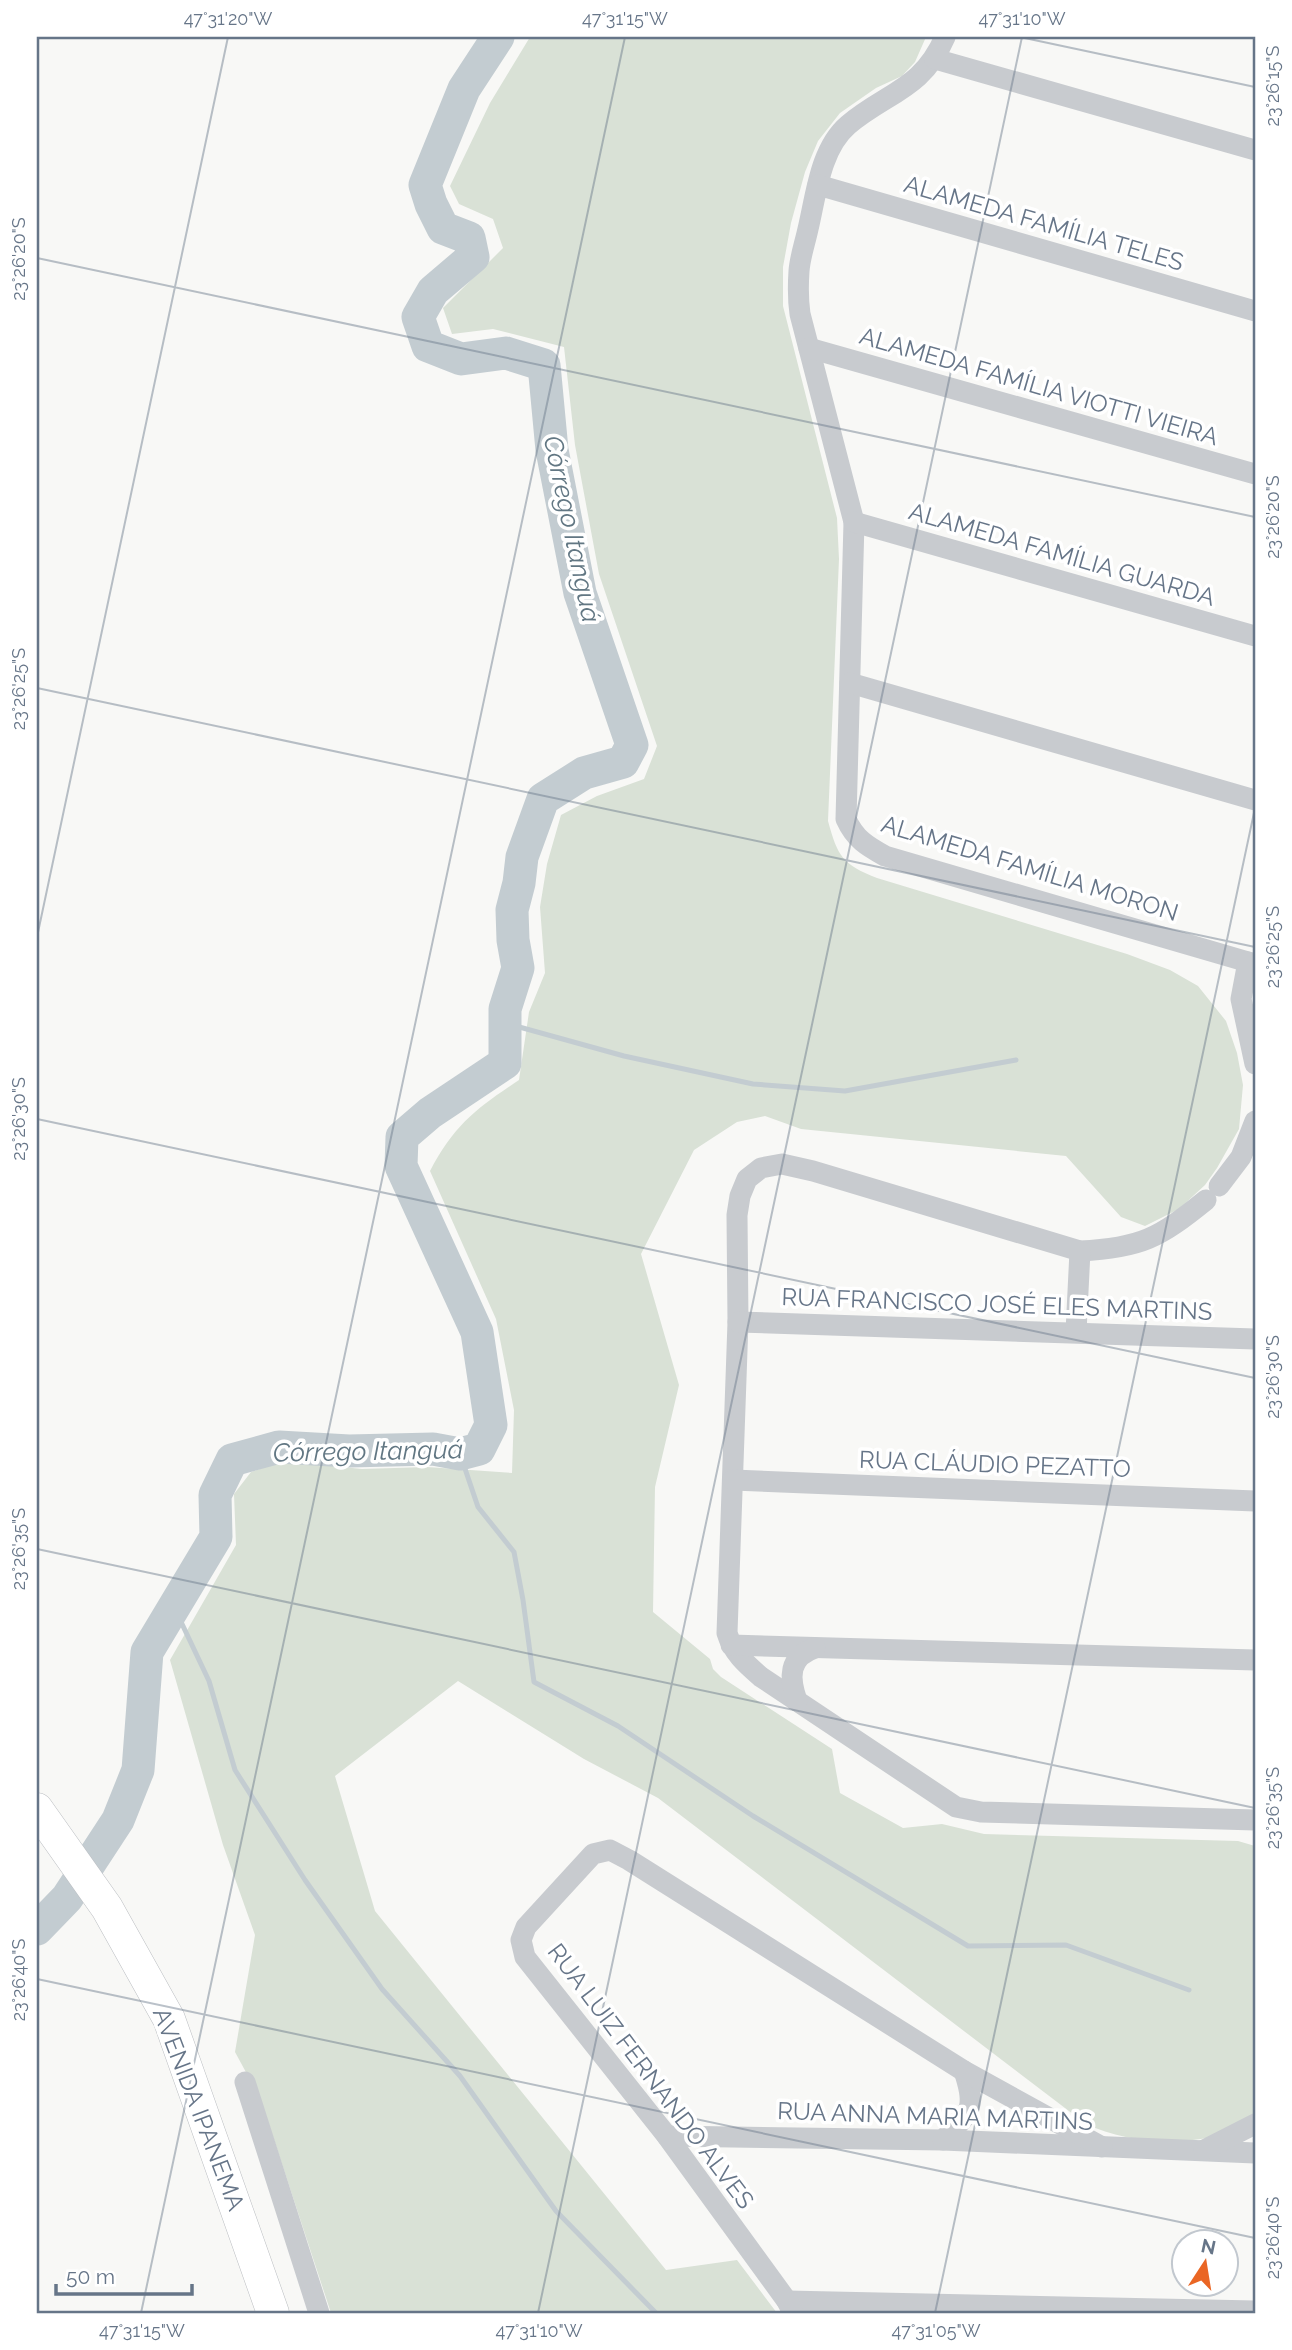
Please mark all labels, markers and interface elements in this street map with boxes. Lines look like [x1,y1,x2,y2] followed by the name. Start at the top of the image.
[184,8,273,29] text: 47°31'20"W
[582,8,668,29] text: 47°31'15"W
[978,8,1066,29] text: 47°31'10"W
[1262,46,1283,126] text: 23°26'15"S
[901,169,1187,277] street label: ALAMEDA FAMÍLIA TELES
[8,217,29,301] text: 23°26'20"S
[856,321,1222,451] street label: ALAMEDA FAMÍLIA VIOTTI VIEIRA
[538,433,606,625] water label: Córrego Itanguá
[1262,475,1283,559] text: 23°26'20"S
[906,496,1218,612] street label: ALAMEDA FAMÍLIA GUARDA
[8,648,29,730] text: 23°26'25"S
[878,809,1182,927] street label: ALAMEDA FAMÍLIA MORON
[1262,906,1283,988] text: 23°26'25"S
[8,1077,29,1161] text: 23°26'30"S
[781,1282,1213,1326] street label: RUA FRANCISCO JOSÉ ELES MARTINS
[1262,1335,1283,1419] text: 23°26'30"S
[273,1434,463,1468] water label: Córrego Itanguá
[859,1445,1131,1483] street label: RUA CLÁUDIO PEZATTO
[8,1508,29,1590] text: 23°26'35"S
[1262,1767,1283,1849] text: 23°26'35"S
[542,1938,760,2214] street label: RUA LUIZ FERNANDO ALVES
[8,1939,29,2021] text: 23°26'40"S
[147,2004,251,2214] street label: AVENIDA IPANEMA
[777,2096,1093,2136] street label: RUA ANNA MARIA MARTINS
[1262,2197,1283,2279] text: 23°26'40"S
[1170,2228,1240,2298] north arrow
[1199,2234,1218,2259] text: N
[56,2252,192,2296] scale bar
[66,2264,115,2289] text: 50 m
[99,2320,185,2341] text: 47°31'15"W
[495,2320,583,2341] text: 47°31'10"W
[891,2320,981,2341] text: 47°31'05"W

